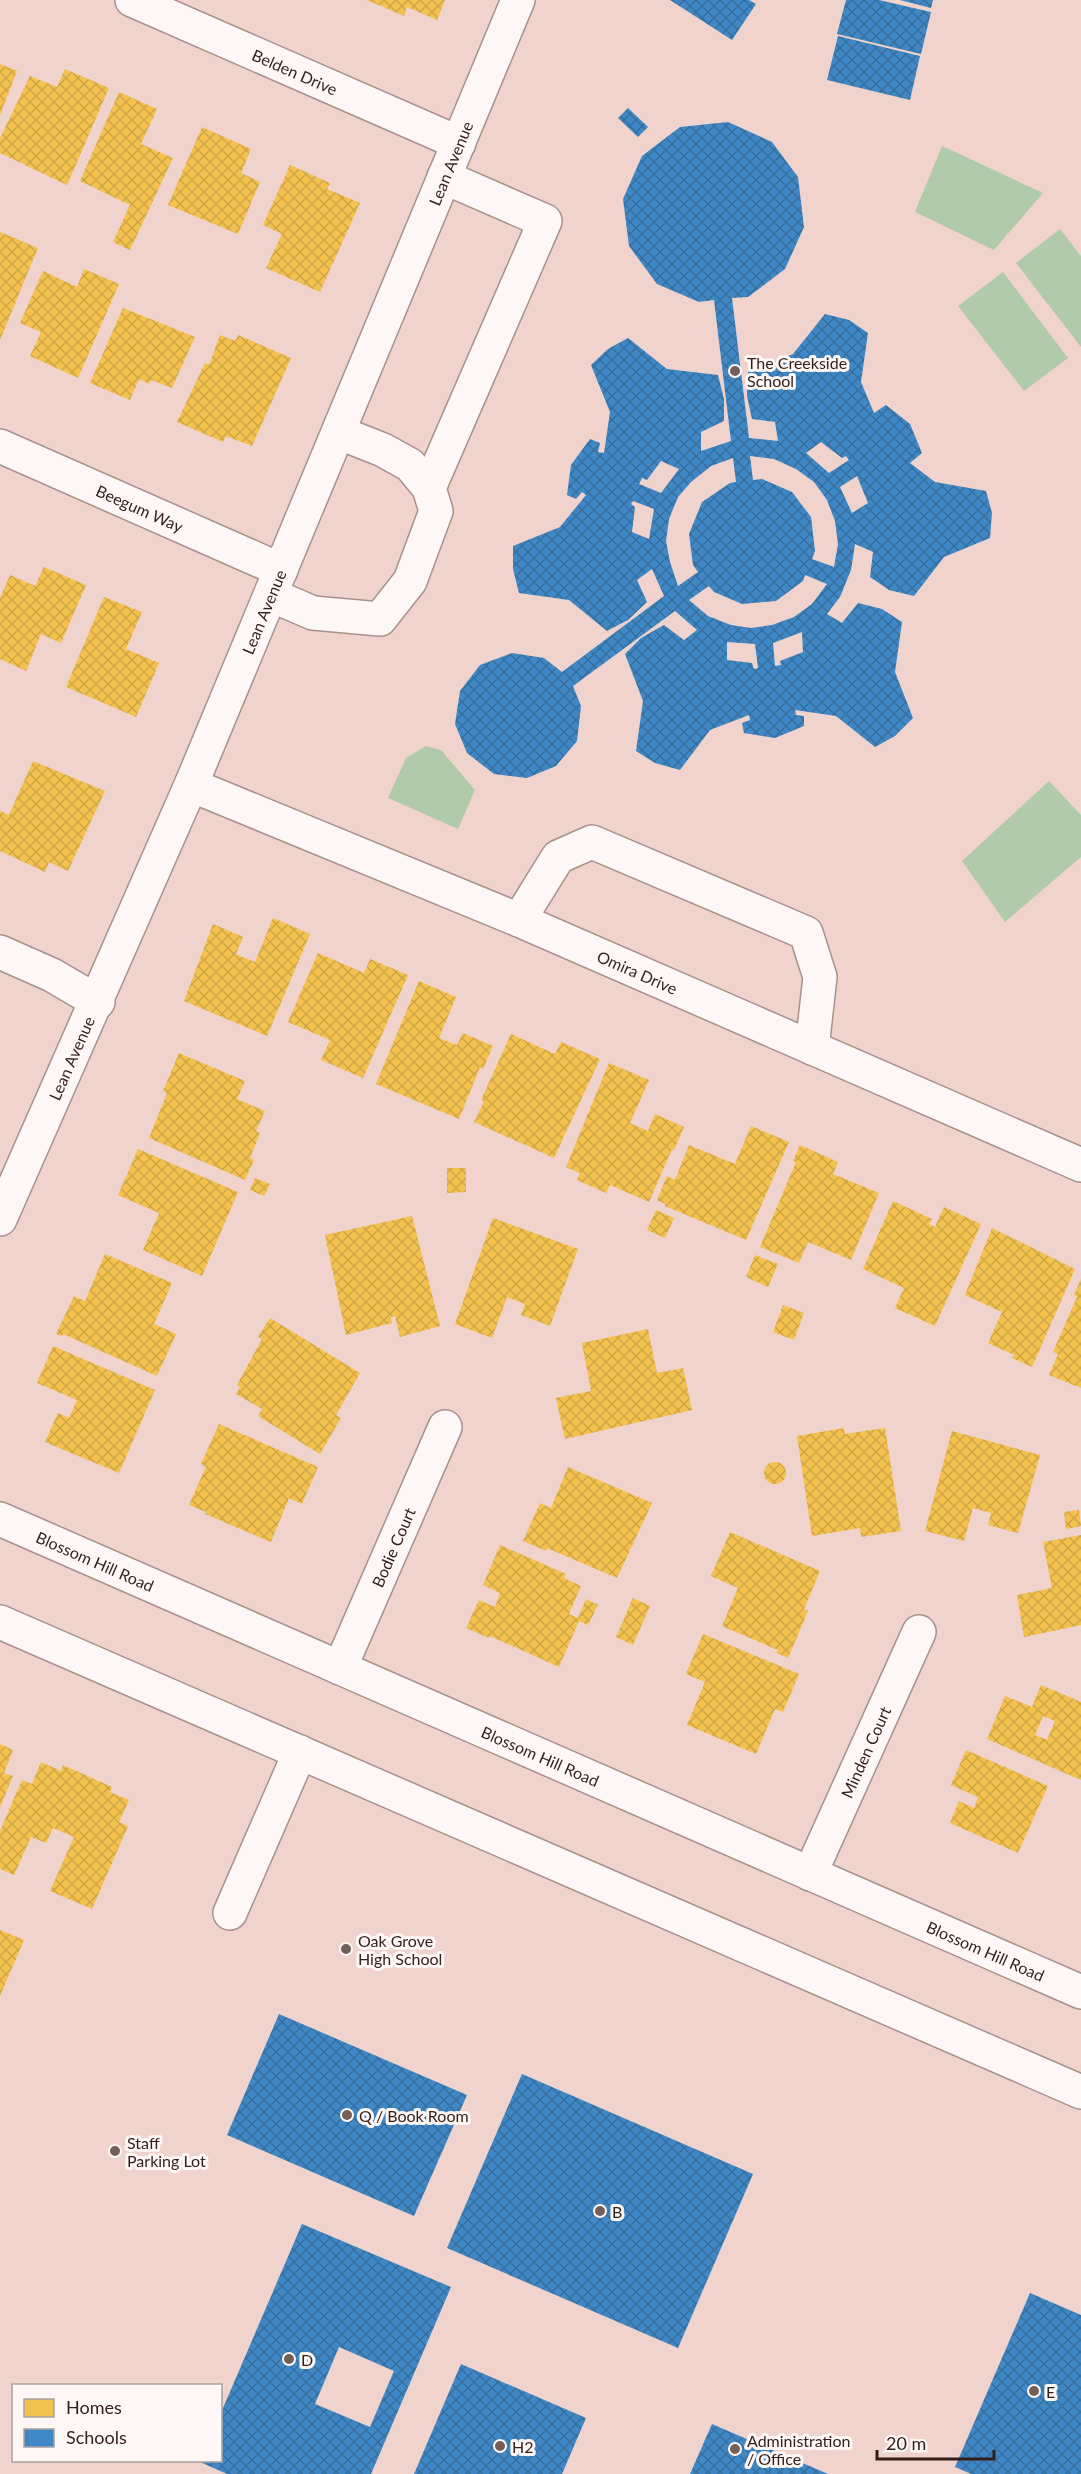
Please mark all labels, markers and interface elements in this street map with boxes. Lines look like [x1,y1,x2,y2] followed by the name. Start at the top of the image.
[250,44,341,98] street label: Belden Drive
[424,118,476,208] street label: Lean Avenue
[747,353,847,390] place label: The Creekside School
[728,364,742,378] marker: The Creekside School
[94,480,187,536] street label: Beegum Way
[237,567,289,657] street label: Lean Avenue
[594,946,681,997] street label: Omira Drive
[44,1013,98,1103] street label: Lean Avenue
[367,1504,418,1590] street label: Bodie Court
[34,1527,157,1595] street label: Blossom Hill Road
[836,1703,894,1800] street label: Minden Court
[479,1721,602,1790] street label: Blossom Hill Road
[924,1916,1047,1984] street label: Blossom Hill Road
[358,1931,442,1968] place label: Oak Grove High School
[339,1942,353,1956] marker: Oak Grove High School
[359,2106,469,2125] place label: Q / Book Room
[340,2108,354,2122] marker: Q / Book Room
[127,2133,206,2170] place label: Staff Parking Lot
[108,2144,122,2158] marker: Staff Parking Lot
[612,2202,622,2221] place label: B
[593,2204,607,2218] marker: B
[301,2350,313,2369] place label: D
[282,2352,296,2366] marker: D
[1046,2382,1055,2401] place label: E
[12,2384,222,2462] legend
[1027,2384,1041,2398] marker: E
[66,2396,122,2418] text: Homes
[877,2423,994,2461] scale bar
[66,2426,127,2448] text: Schools
[747,2431,850,2468] place label: Administration / Office
[886,2432,926,2454] text: 20 m
[512,2437,534,2456] place label: H2
[493,2439,507,2453] marker: H2
[728,2442,742,2456] marker: Administration / Office

